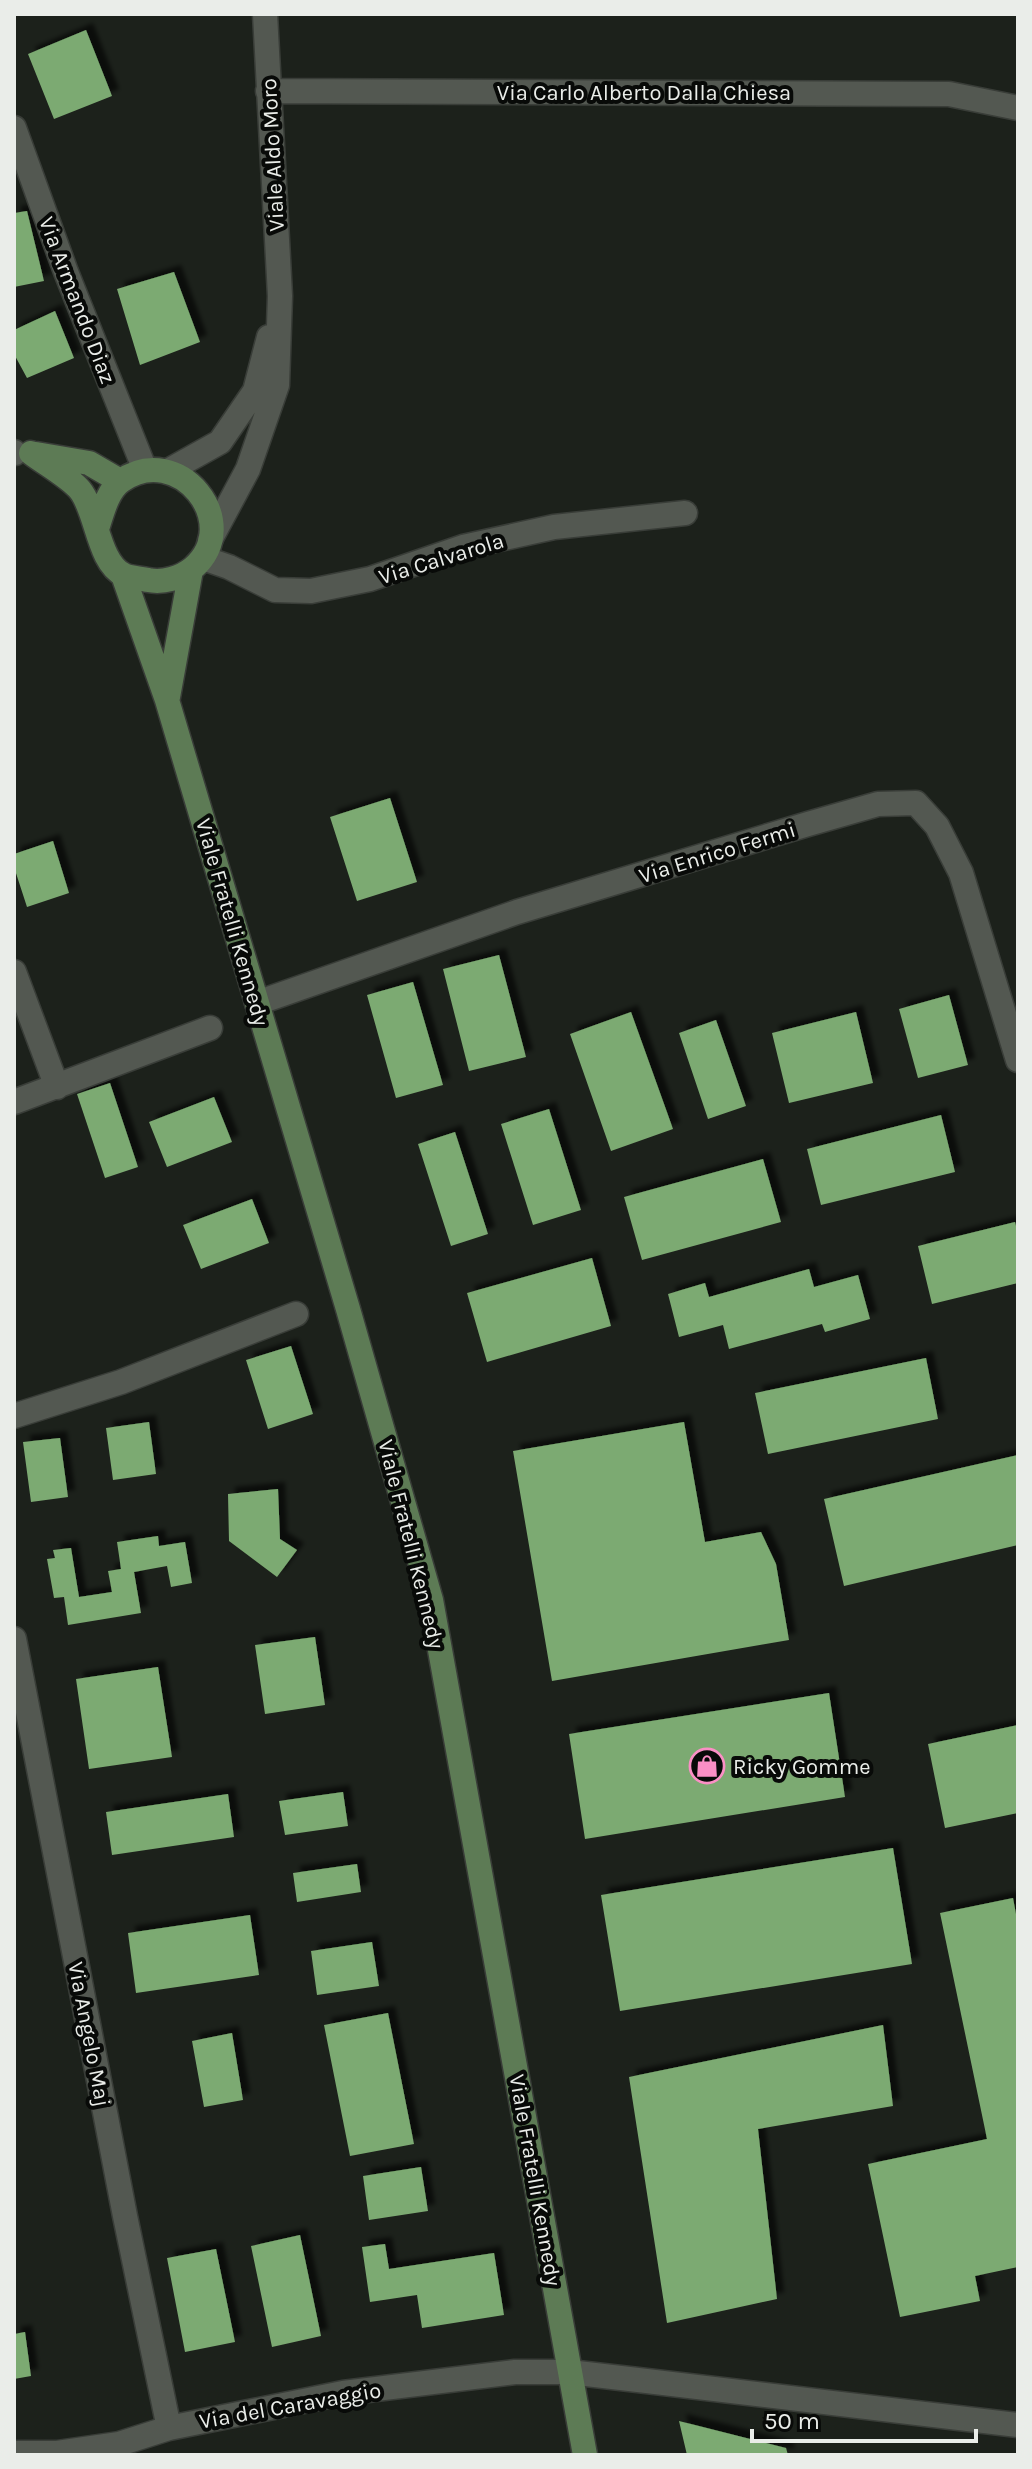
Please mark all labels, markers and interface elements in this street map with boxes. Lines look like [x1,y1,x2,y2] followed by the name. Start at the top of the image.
[256,78,290,232] street label: Viale Aldo Moro
[497,80,791,106] street label: Via Carlo Alberto Dalla Chiesa
[33,213,121,388] street label: Via Armando Diaz
[376,528,507,590] street label: Via Calvarola
[190,815,274,1029] street label: Viale Fratelli Kennedy
[636,817,799,889] street label: Via Enrico Fermi
[372,1437,450,1652] street label: Viale Fratelli Kennedy
[688,1747,726,1785] shop icon: Ricky Gomme
[733,1754,871,1780] place label: Ricky Gomme
[62,1960,116,2109] street label: Via Angelo Maj
[504,2072,566,2288] street label: Viale Fratelli Kennedy
[197,2377,383,2435] street label: Via del Caravaggio
[752,2393,976,2443] scale bar
[764,2407,820,2435] text: 50 m

